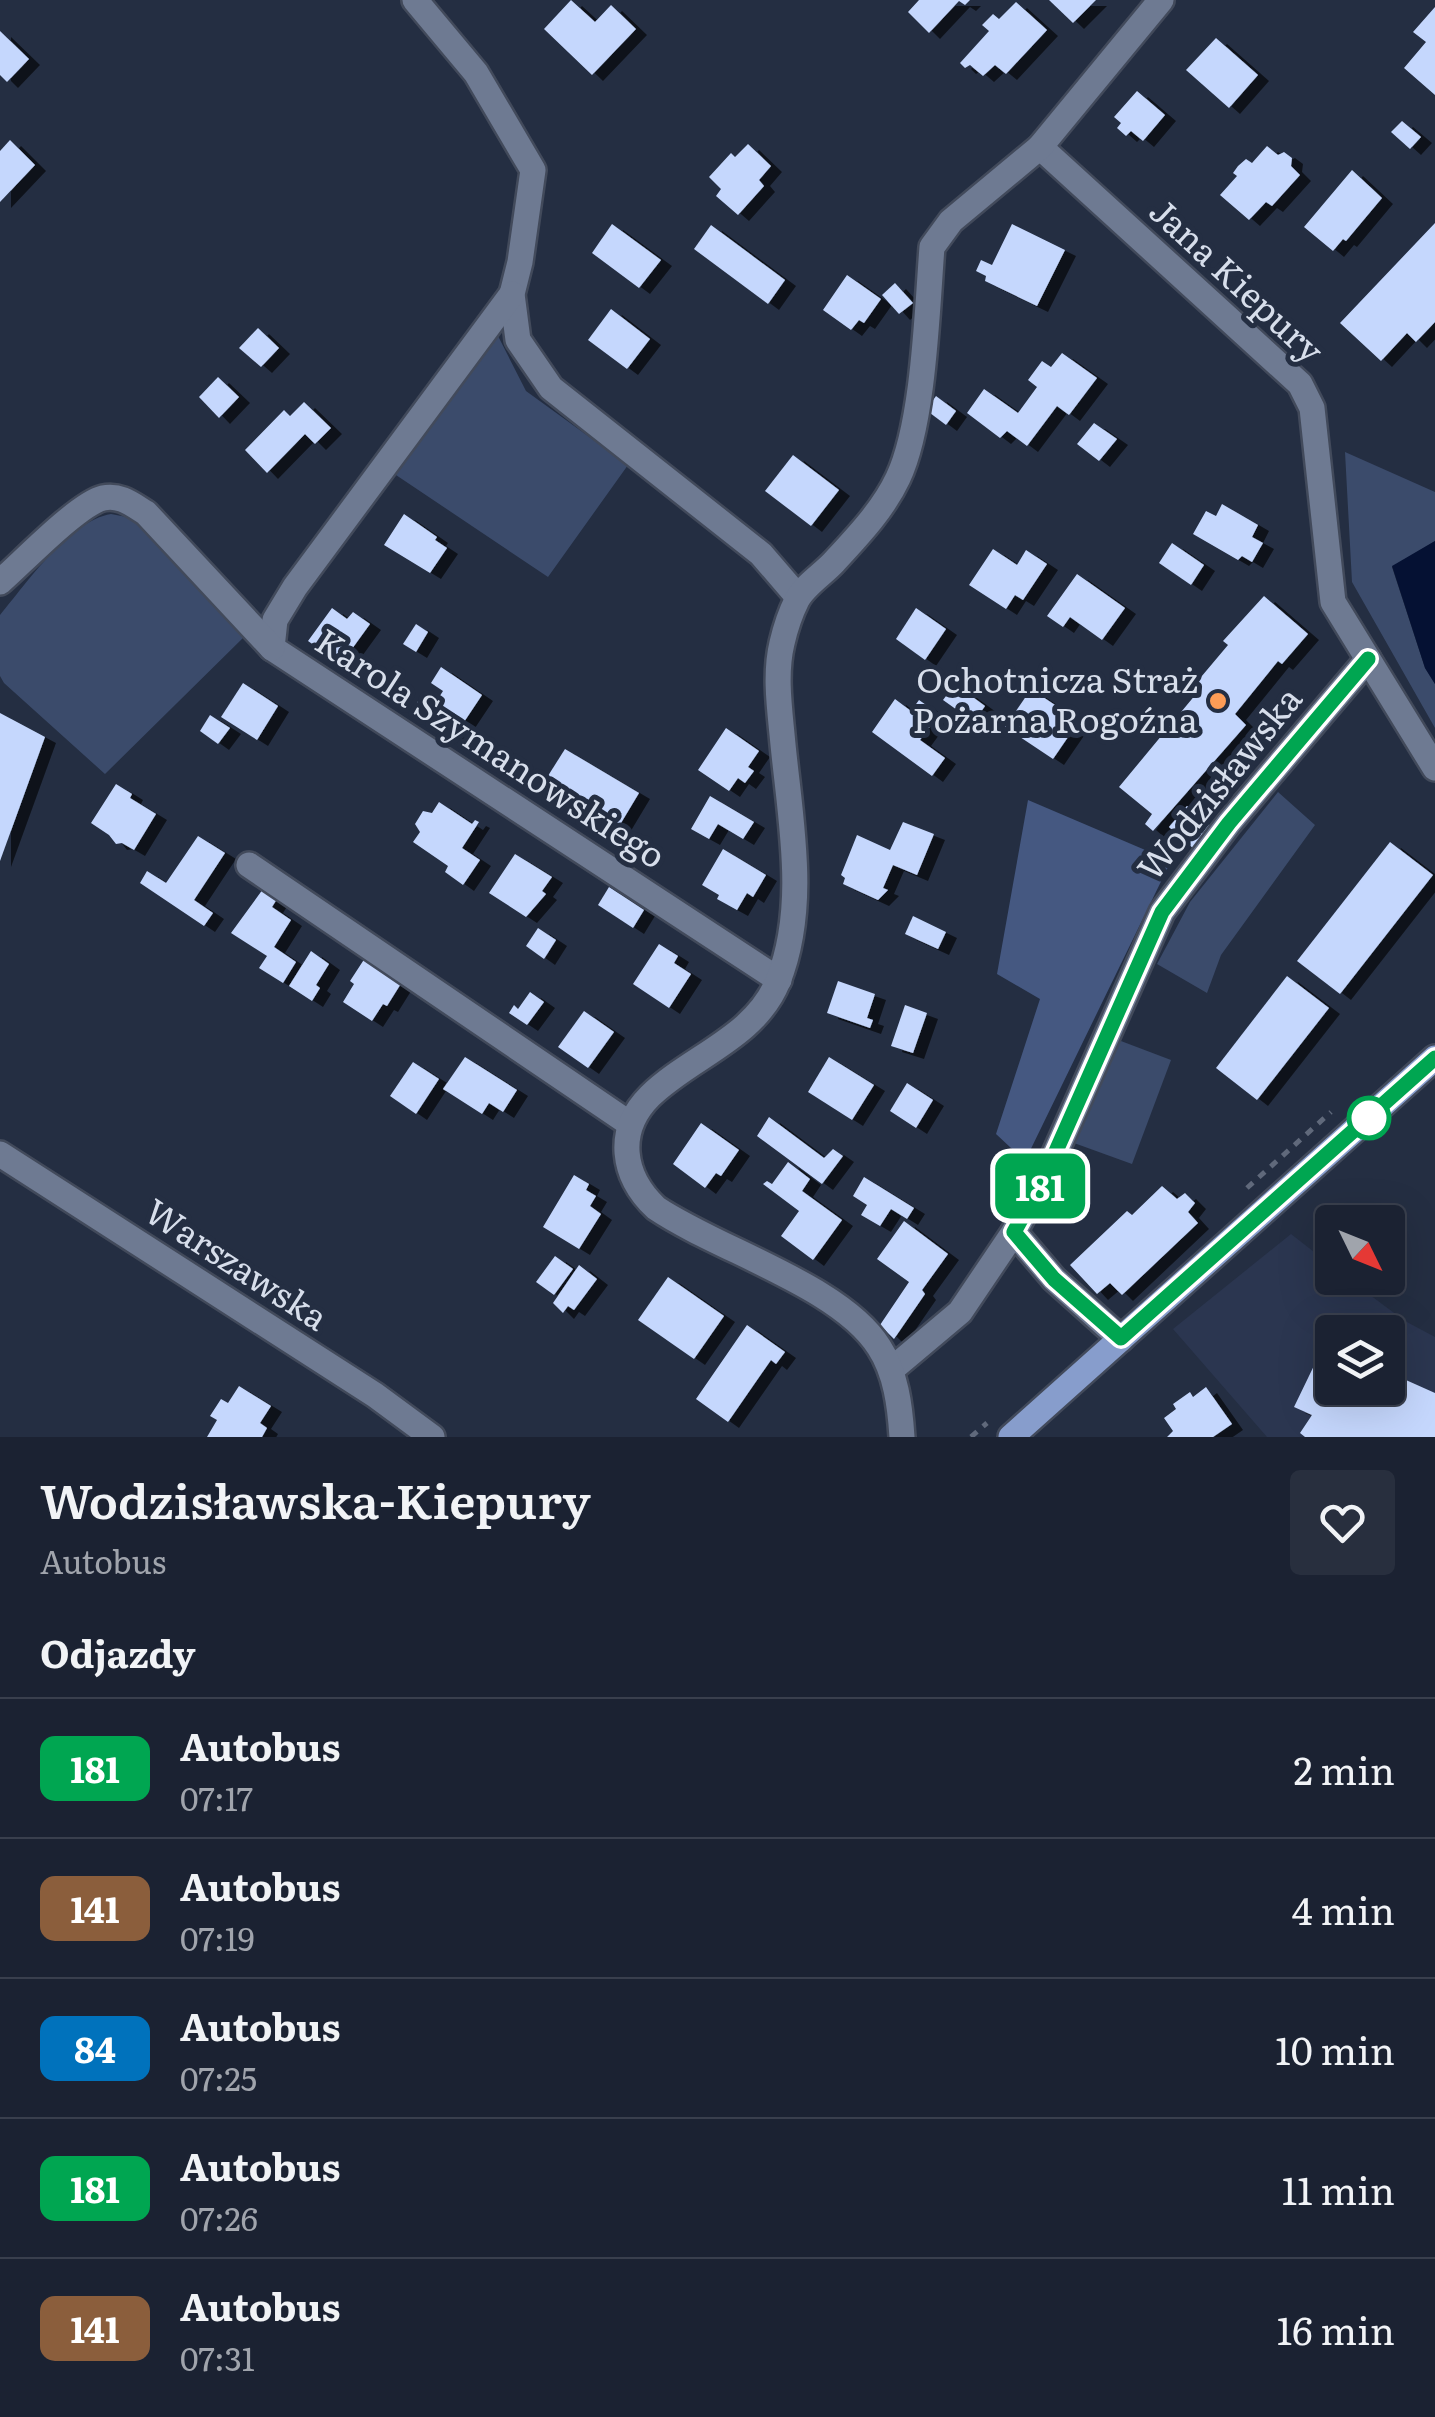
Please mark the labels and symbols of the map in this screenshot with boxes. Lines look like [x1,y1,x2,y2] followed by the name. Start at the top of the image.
[1139,184,1338,374] street label: Jana Kiepury
[306,614,677,879] street label: Karola Szymanowskiego
[912,652,1198,744] place label: Ochotnicza Straż Pożarna Rogoźna
[1123,674,1312,890] street label: Wodzisławska
[1207,690,1229,712] marker: Ochotnicza Straż Pożarna Rogoźna
[1348,1097,1390,1139] unlabelled marker
[982,1154,1098,1218] line badge: 181
[136,1184,340,1341] street label: Warszawska
[1315,1205,1405,1295] north arrow

